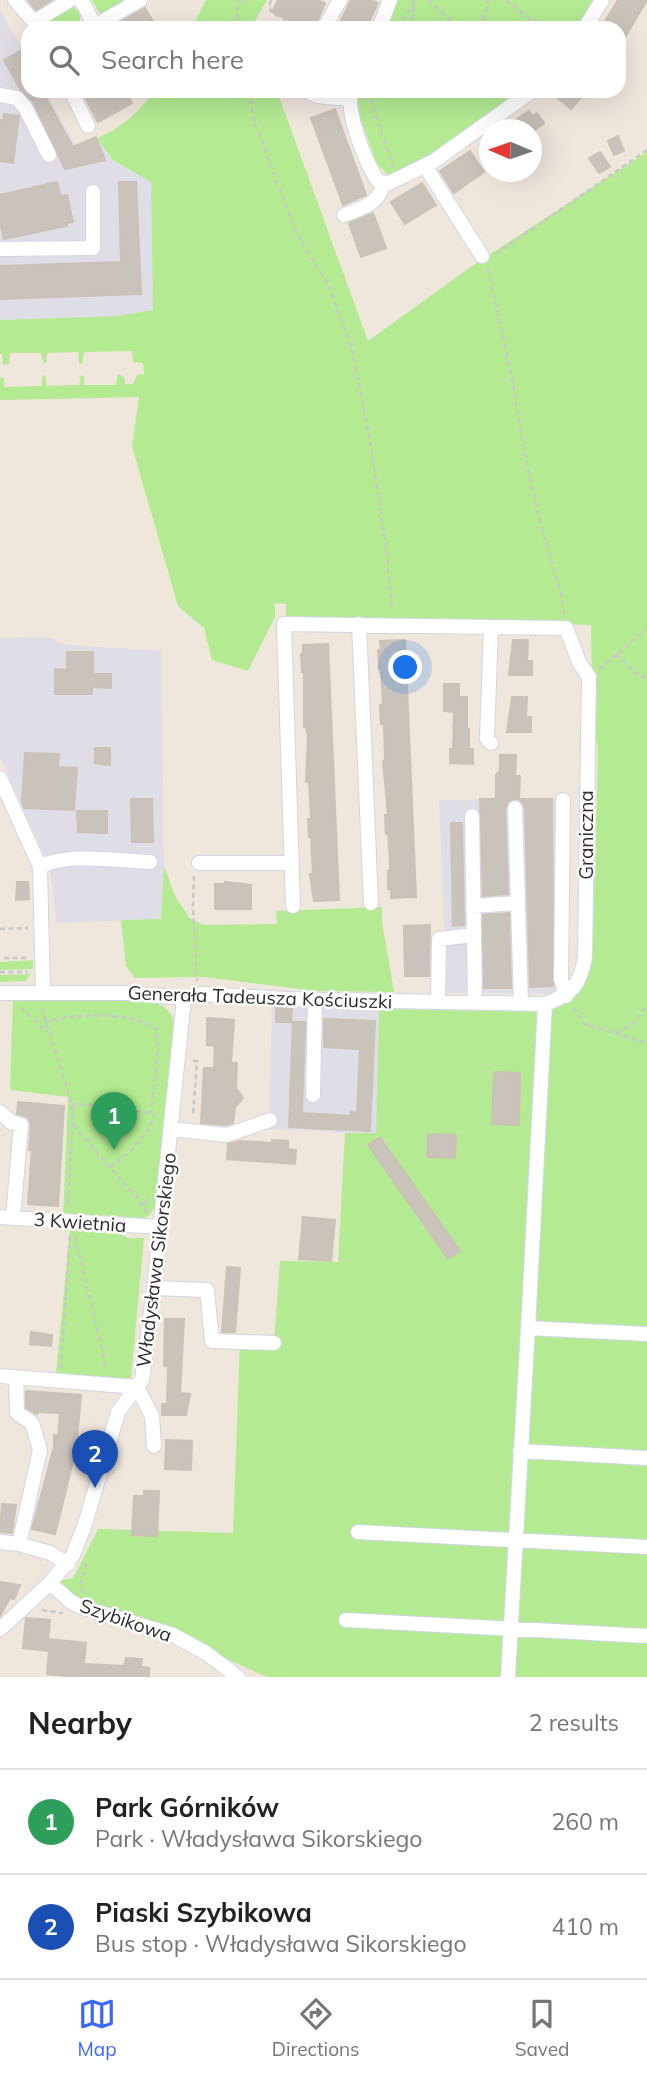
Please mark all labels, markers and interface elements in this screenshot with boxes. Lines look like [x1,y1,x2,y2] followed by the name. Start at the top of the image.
[21,21,626,98] search box
[45,41,83,79] icon: search
[101,43,244,76] text: Search here
[479,119,542,182] north arrow
[388,650,422,684] your location
[574,790,598,880] street label: Graniczna
[127,980,393,1014] street label: Generała Tadeusza Kościuszki
[91,1092,137,1150] pin: 1
[131,1151,181,1369] street label: Władysława Sikorskiego
[33,1207,127,1237] street label: 3 Kwietnia
[72,1430,118,1488] pin: 2
[77,1593,175,1647] street label: Szybikowa
[28,1704,132,1742] text: Nearby
[529,1708,619,1737] text: 2 results
[95,1791,279,1824] text: Park Górników
[44,1807,58,1836] text: 1
[551,1807,619,1836] text: 260 m
[95,1824,422,1853] text: Park · Władysława Sikorskiego
[95,1896,312,1929] text: Piaski Szybikowa
[44,1912,58,1941] text: 2
[551,1912,619,1941] text: 410 m
[95,1929,467,1958] text: Bus stop · Władysława Sikorskiego
[78,1995,117,2061] tab: Map
[272,1995,360,2061] tab: Directions
[515,1995,569,2061] tab: Saved

